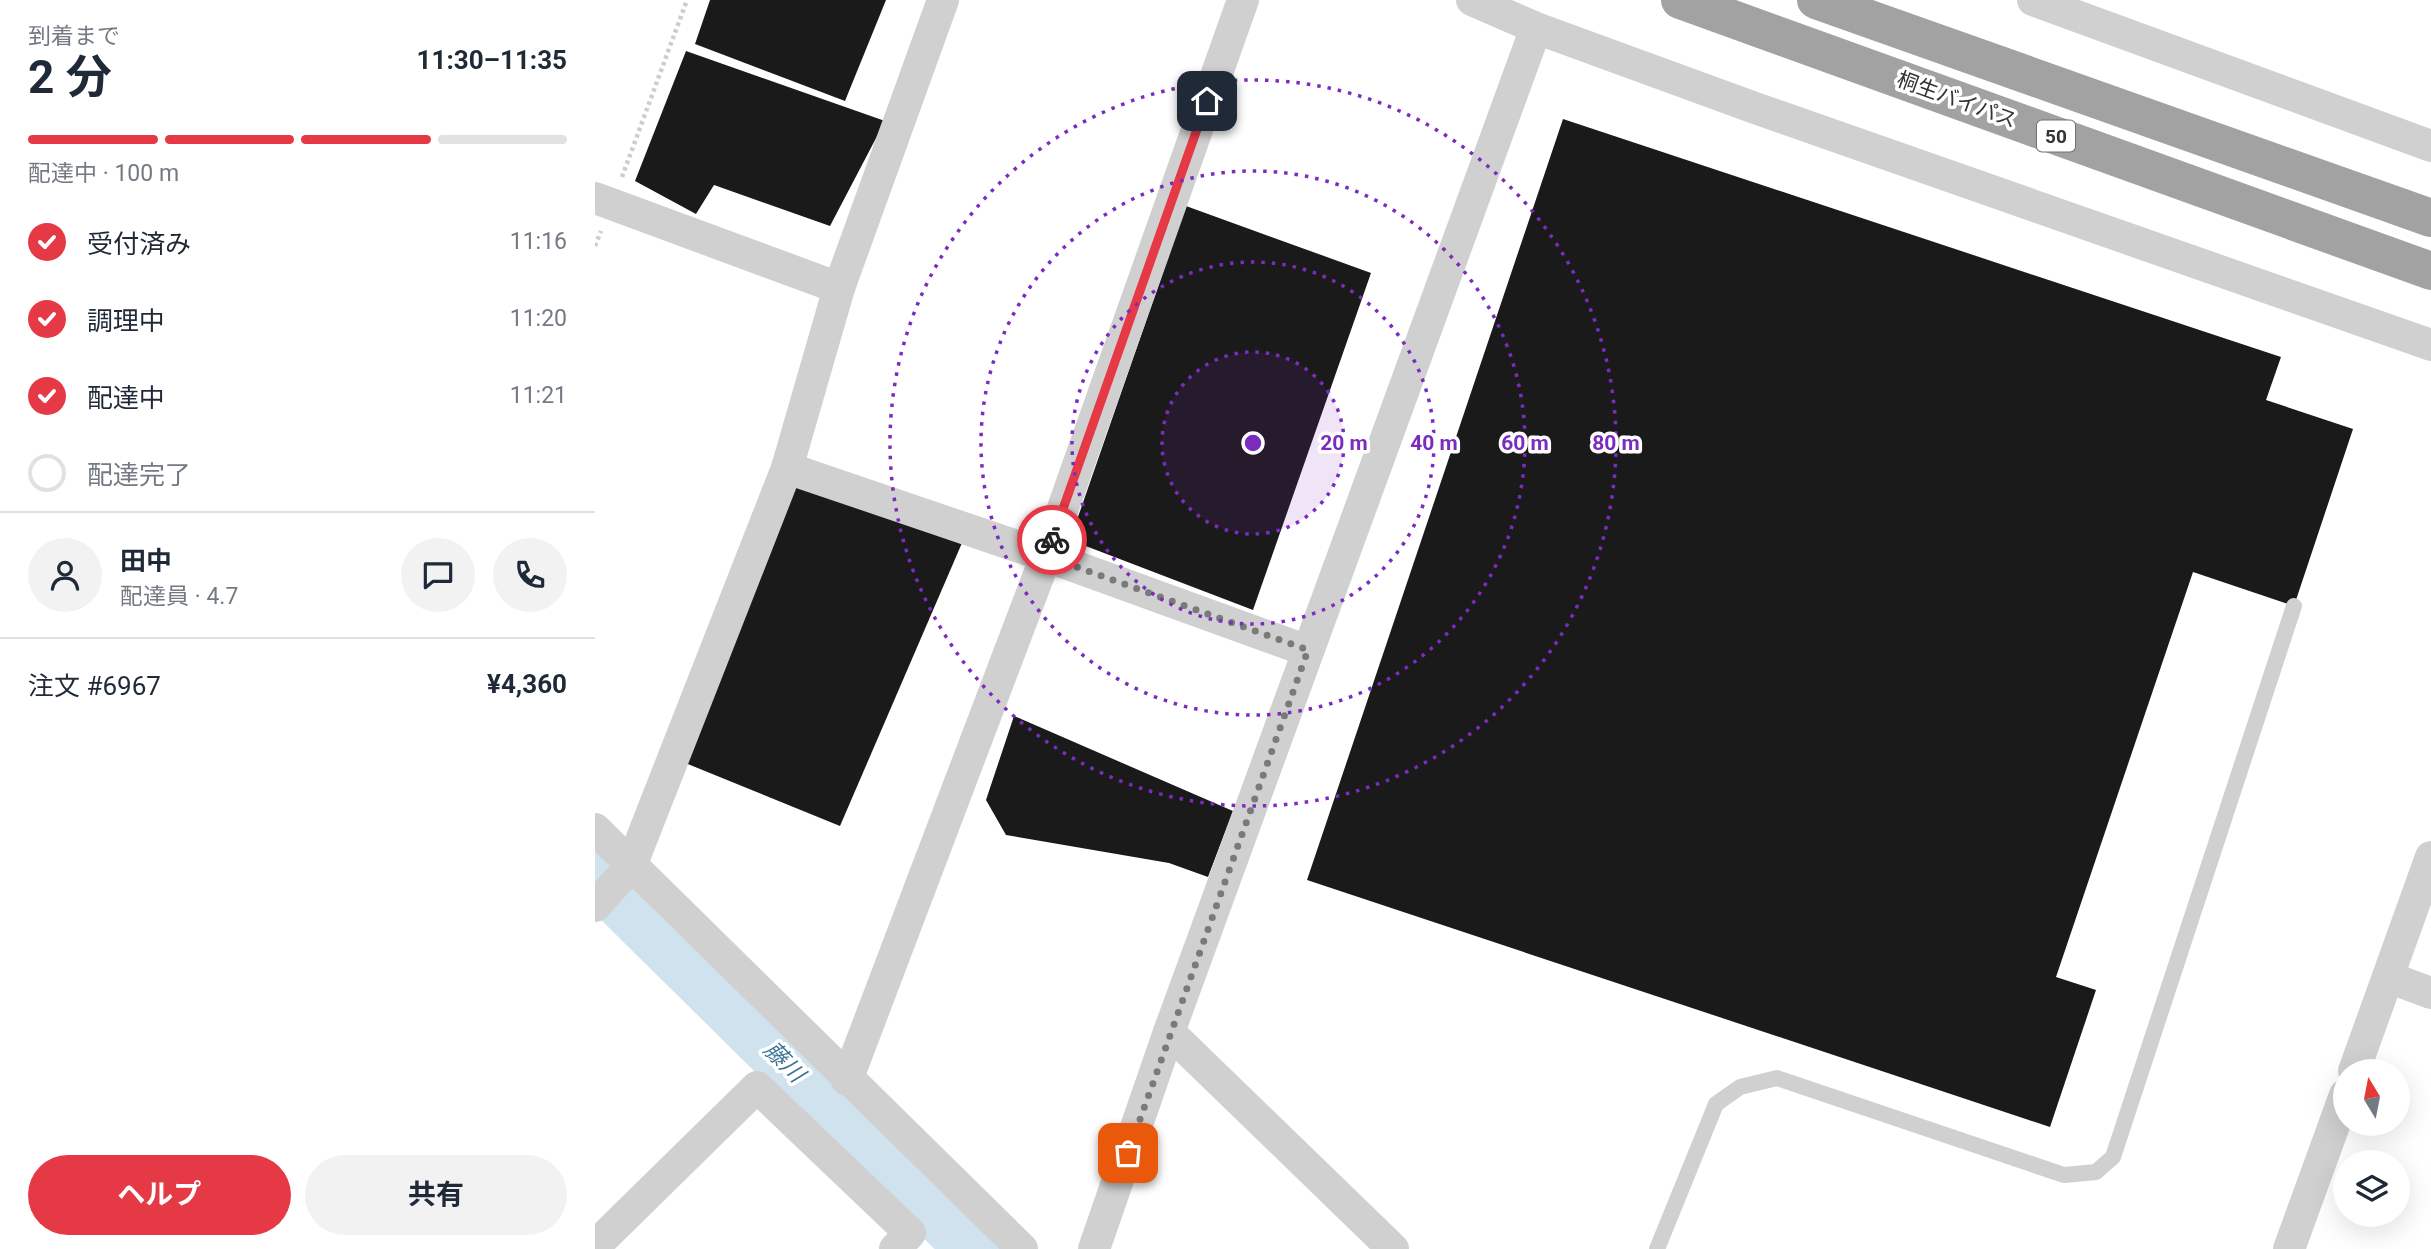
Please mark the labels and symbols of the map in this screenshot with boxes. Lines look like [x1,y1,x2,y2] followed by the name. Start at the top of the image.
[1894,67,2020,133] street label: 桐生バイパス
[1177,71,1237,131] pin
[2037,120,2075,152] road number: 50
[1241,431,1265,455] centre of rings
[1320,431,1368,455] text: 20 m
[1410,431,1458,455] text: 40 m
[1501,431,1549,455] text: 60 m
[1592,431,1640,455] text: 80 m
[1017,505,1087,575] courier
[758,1036,812,1090] water label: 藤川
[2333,1059,2410,1136] north arrow
[1098,1123,1158,1183] pin

